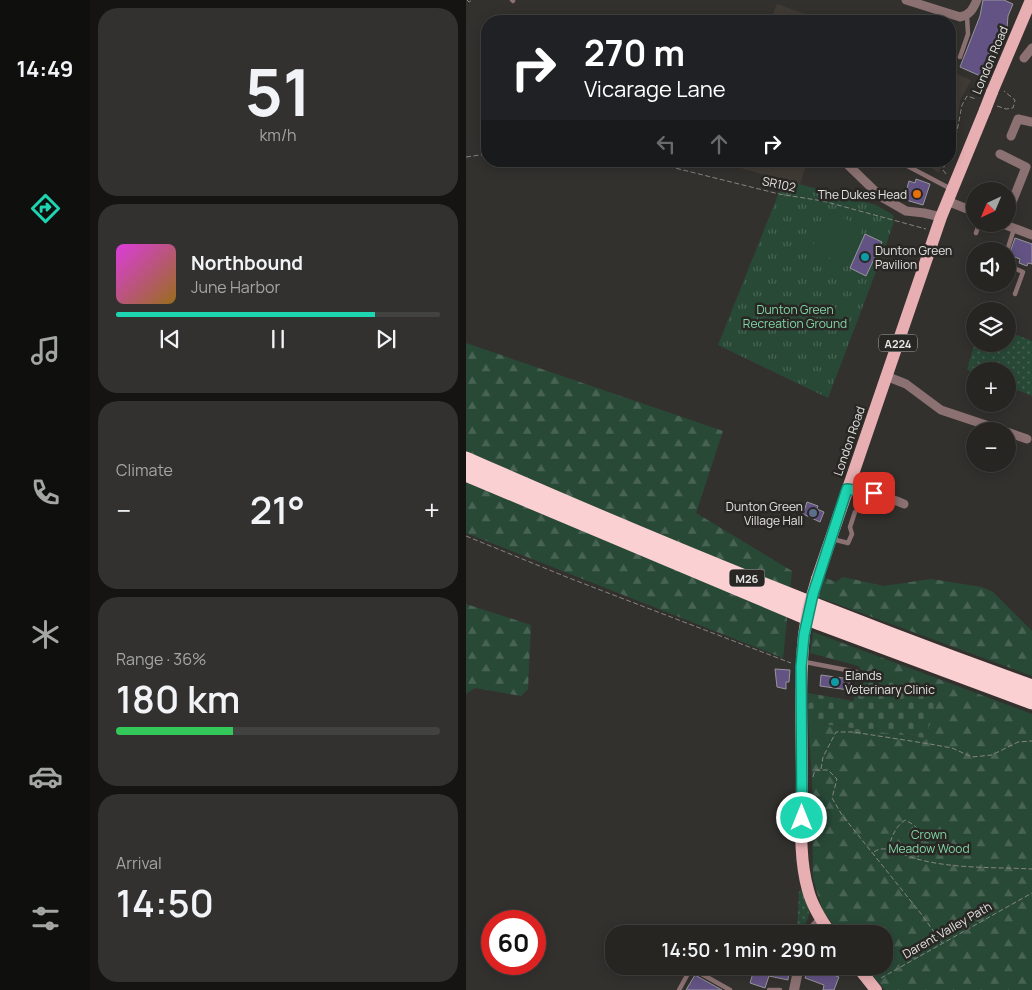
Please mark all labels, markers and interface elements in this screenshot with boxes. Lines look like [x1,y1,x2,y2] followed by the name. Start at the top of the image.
[968,23,1012,97] street label: London Road
[584,29,685,77] text: 270 m
[501,35,566,100] icon: right
[245,47,311,136] text: 51
[16,54,74,84] text: 14:49
[584,74,726,104] text: Vicarage Lane
[259,124,297,146] text: km/h
[652,130,680,158] icon: left
[705,130,733,158] icon: ahead
[758,130,786,158] icon: right
[761,172,797,196] street label: SR102
[966,182,1016,232] north arrow
[966,182,1016,472] map controls
[818,186,907,203] place label: The Dukes Head
[911,188,923,200] marker: The Dukes Head
[28,191,63,226] icon: directions
[875,242,952,273] place label: Dunton Green Pavilion
[966,242,1016,292] button: sound
[191,250,303,276] text: Northbound
[859,251,871,263] marker: Dunton Green Pavilion
[191,276,280,298] text: June Harbor
[743,301,847,332] park label: Dunton Green Recreation Ground
[966,302,1016,352] button: layers
[156,325,184,353] icon: previous
[264,325,292,353] icon: pause
[372,325,400,353] icon: next
[28,333,63,368] icon: music
[879,334,917,352] road number: A224
[966,362,1016,412] button: +
[829,404,869,478] street label: London Road
[966,422,1016,472] button: −
[116,459,173,481] text: Climate
[853,472,895,514] pin
[28,475,63,510] icon: phone
[860,479,888,507] icon: arrive
[250,483,305,535] text: 21°
[116,491,131,529] text: −
[424,491,440,529] text: +
[726,498,803,529] place label: Dunton Green Village Hall
[807,507,819,519] marker: Dunton Green Village Hall
[730,570,764,586] road number: M26
[28,617,63,652] icon: climate
[116,648,207,670] text: Range · 36%
[845,667,935,698] place label: Elands Veterinary Clinic
[116,672,240,724] text: 180 km
[829,676,841,688] marker: Elands Veterinary Clinic
[28,759,63,794] icon: car
[775,791,827,843] position arrow
[888,826,970,857] park label: Crown Meadow Wood
[116,852,162,874] text: Arrival
[116,876,214,928] text: 14:50
[899,898,995,962] street label: Darent Valley Path
[28,901,63,936] icon: filters
[481,910,546,975] speed limit sign: 60
[662,937,836,963] text: 14:50 · 1 min · 290 m

